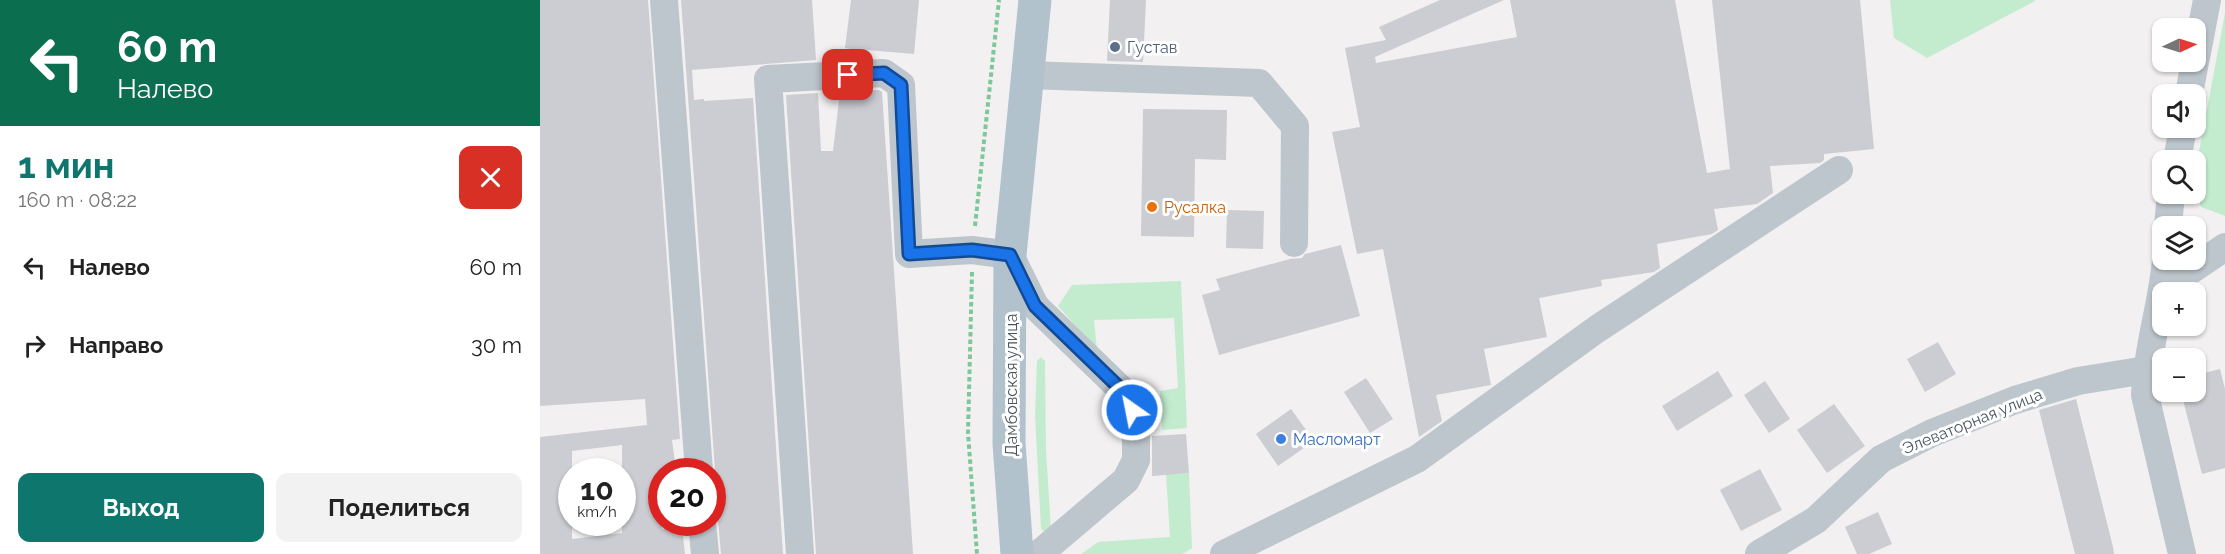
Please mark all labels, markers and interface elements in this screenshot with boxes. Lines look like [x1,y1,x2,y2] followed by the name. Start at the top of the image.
[2152,18,2206,72] north arrow
[2152,18,2206,402] map controls
[117,23,217,72] text: 60 m
[18,24,96,102] icon: left
[1127,38,1177,57] place label: Густав
[1108,40,1122,54] marker: Густав
[822,49,873,100] pin
[831,58,864,91] icon: arrive
[117,73,213,104] text: Налево
[2152,84,2206,138] button: sound
[18,144,114,186] text: 1 мин
[459,146,522,209] button: close
[2152,150,2206,204] button: search
[18,188,137,212] text: 160 m · 08:22
[1164,198,1226,217] place label: Русалка
[1145,200,1159,214] marker: Русалка
[2152,216,2206,270] button: layers
[18,251,51,284] icon: left
[69,254,150,280] text: Налево
[469,254,522,280] text: 60 m
[2152,282,2206,336] button: +
[1002,314,1021,456] street label: Дамбовская улица
[18,329,51,362] icon: right
[69,332,163,358] text: Направо
[471,332,522,358] text: 30 m
[2152,348,2206,402] button: −
[1100,378,1164,442] position arrow
[1899,385,2045,458] street label: Элеваторная улица
[1293,430,1381,449] place label: Масломарт
[1274,432,1288,446] marker: Масломарт
[648,458,726,536] speed limit sign: 20
[580,472,614,507] text: 10
[18,473,264,542] button: Выход
[276,473,522,542] button: Поделиться
[577,503,617,521] text: km/h

